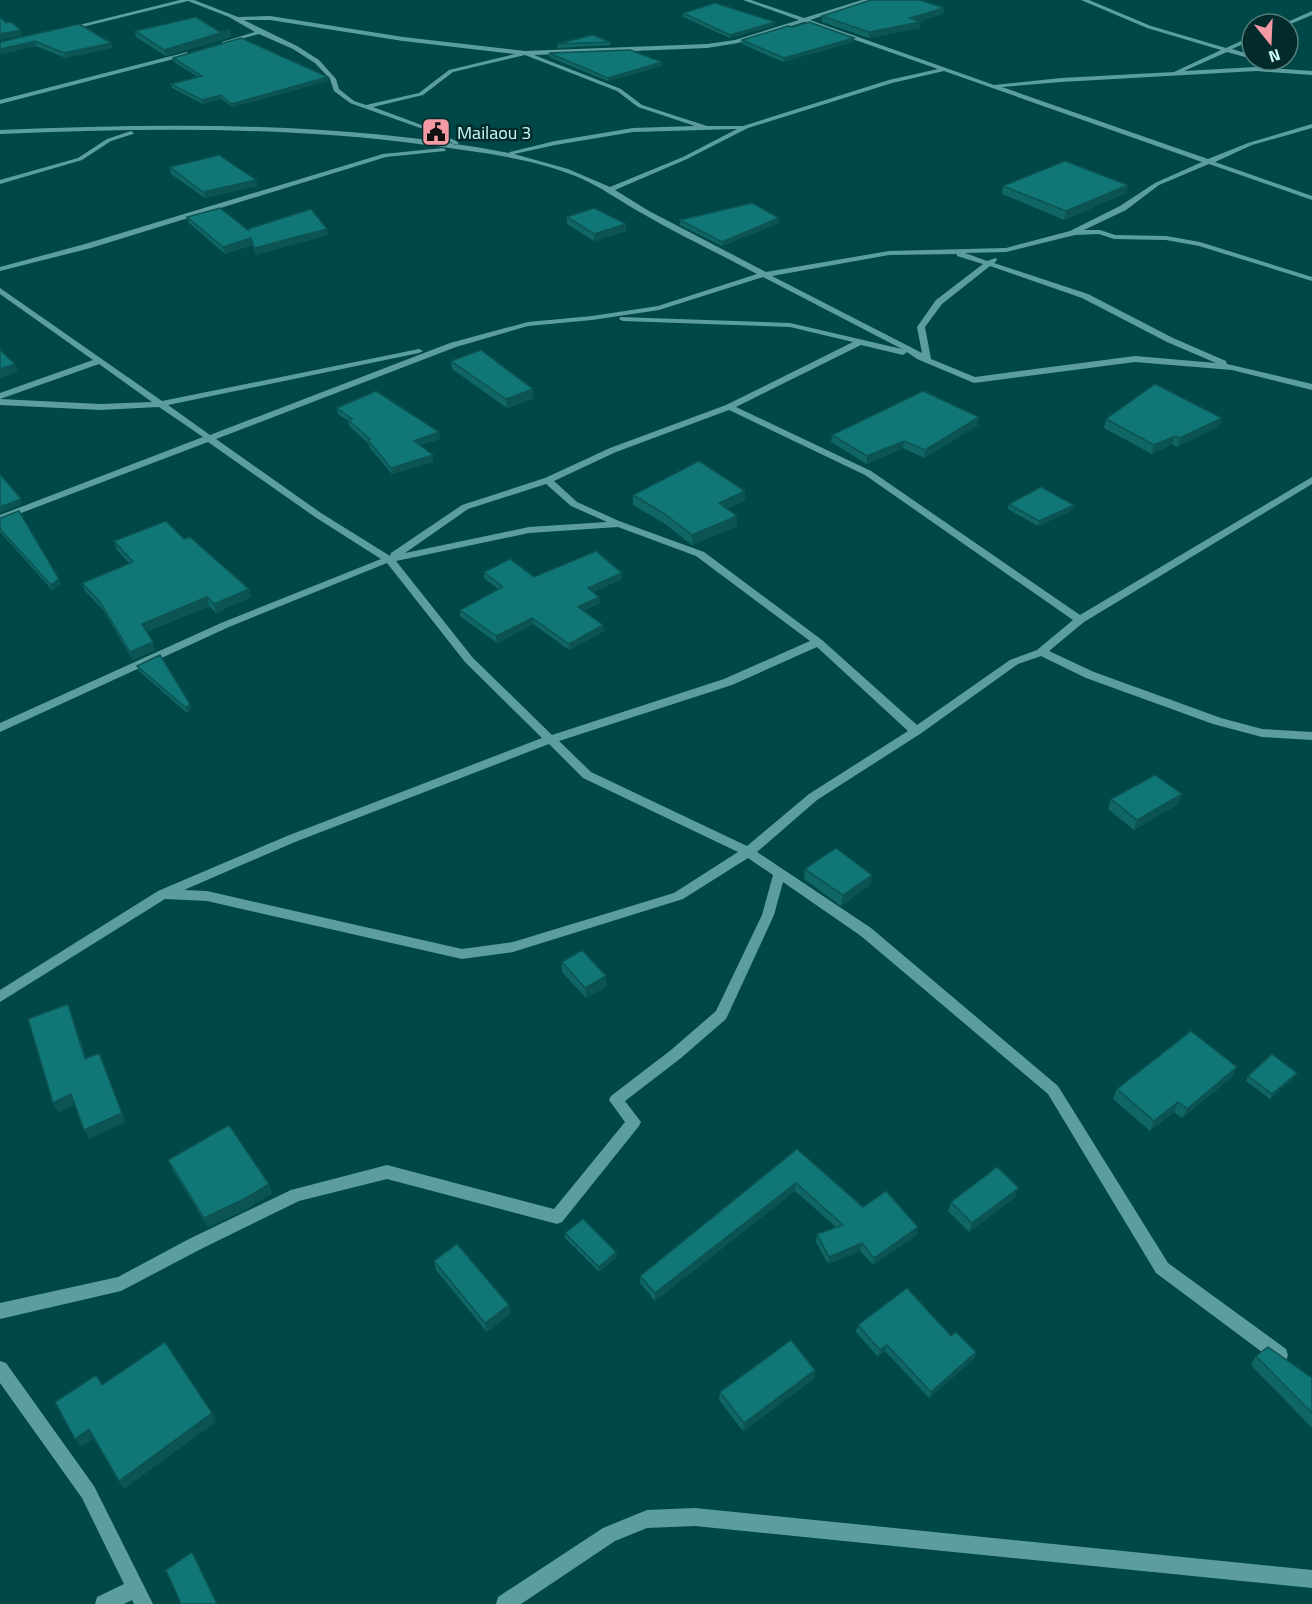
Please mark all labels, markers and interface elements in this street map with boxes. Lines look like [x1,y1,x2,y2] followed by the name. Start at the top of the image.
[1240,12,1300,72] north arrow
[1266,43,1284,69] text: N
[420,116,452,148] public building icon: Mailaou 3
[457,119,531,146] place label: Mailaou 3

